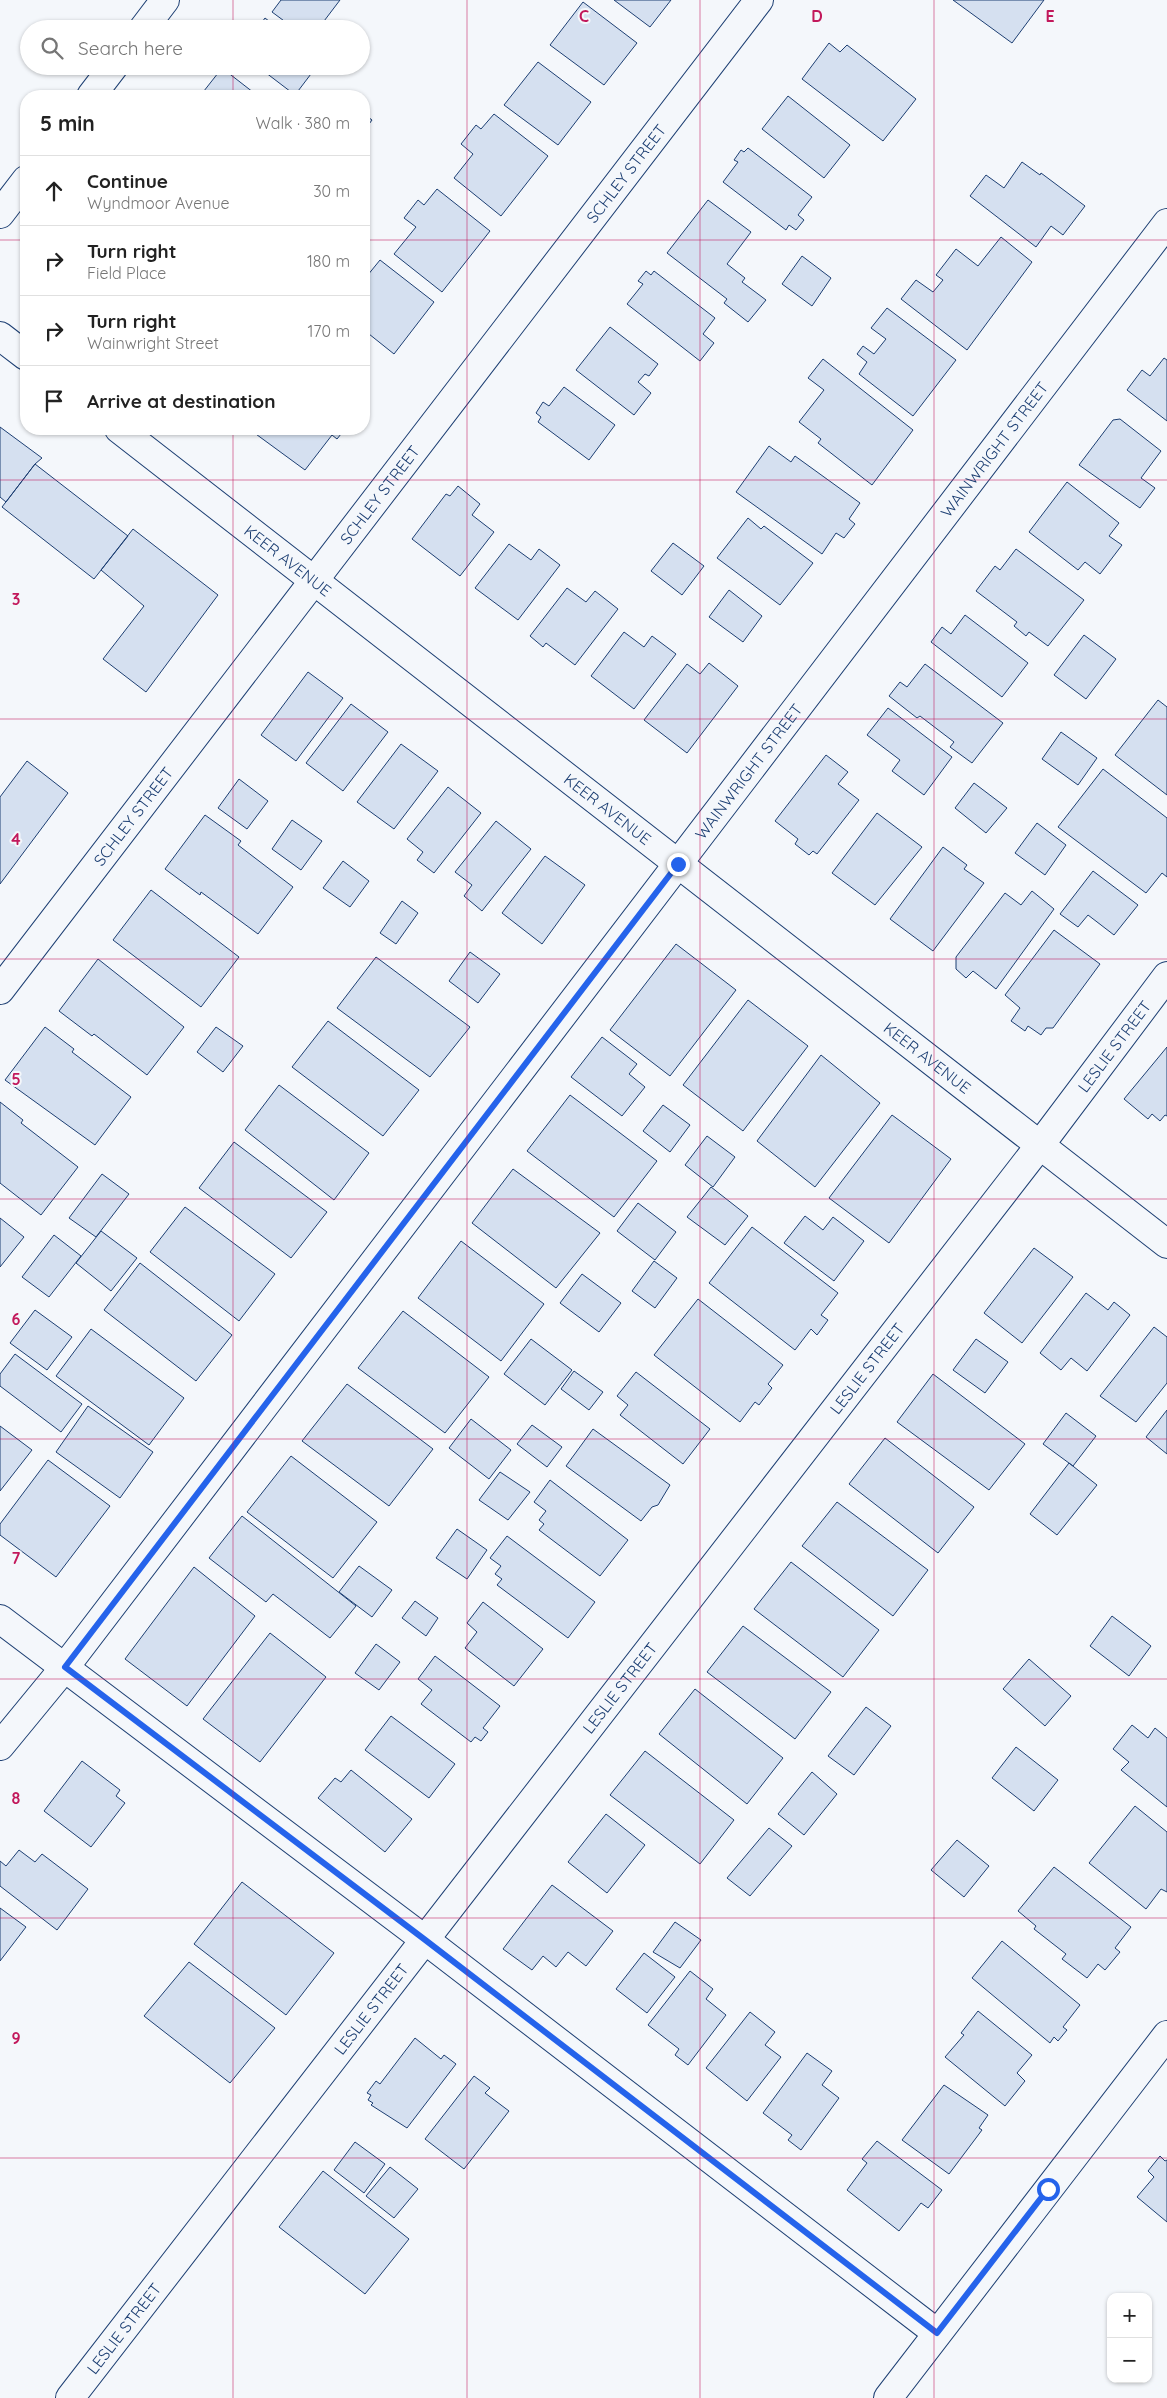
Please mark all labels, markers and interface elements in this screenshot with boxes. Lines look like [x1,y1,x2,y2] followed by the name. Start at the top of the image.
[579,6,589,26] text: C
[811,6,823,26] text: D
[1045,6,1055,26] text: E
[20,20,370,75] search box
[38,34,66,62] icon: search
[78,36,183,60] text: Search here
[40,110,95,136] text: 5 min
[255,113,350,133] text: Walk · 380 m
[582,120,670,227] street label: SCHLEY STREET
[87,169,168,193] text: Continue
[40,177,68,205] icon: ahead
[313,181,350,201] text: 30 m
[87,193,230,213] text: Wyndmoor Avenue
[87,239,176,263] text: Turn right
[40,247,68,275] icon: right
[307,251,350,271] text: 180 m
[87,263,166,283] text: Field Place
[87,309,176,333] text: Turn right
[40,317,68,345] icon: right
[307,321,350,341] text: 170 m
[87,333,219,353] text: Wainwright Street
[936,377,1053,521] street label: WAINWRIGHT STREET
[40,387,68,415] icon: arrive
[87,389,276,413] text: Arrive at destination
[335,441,424,548] street label: SCHLEY STREET
[240,520,335,600] street label: KEER AVENUE
[12,589,20,609] text: 3
[690,699,807,843] street label: WAINWRIGHT STREET
[89,763,178,870] street label: SCHLEY STREET
[560,769,655,849] street label: KEER AVENUE
[11,829,21,849] text: 4
[667,853,690,876] route end
[1073,996,1155,1096] street label: LESLIE STREET
[880,1018,975,1098] street label: KEER AVENUE
[11,1069,21,1089] text: 5
[12,1309,21,1329] text: 6
[825,1319,909,1418] street label: LESLIE STREET
[12,1548,21,1568] text: 7
[578,1638,661,1737] street label: LESLIE STREET
[12,1788,21,1808] text: 8
[330,1959,413,2059] street label: LESLIE STREET
[11,2028,21,2048] text: 9
[1037,2178,1060,2201] route start
[82,2279,166,2378] street label: LESLIE STREET
[1107,2293,1152,2383] map controls
[1107,2293,1152,2338] button: +
[1107,2338,1152,2383] button: −

